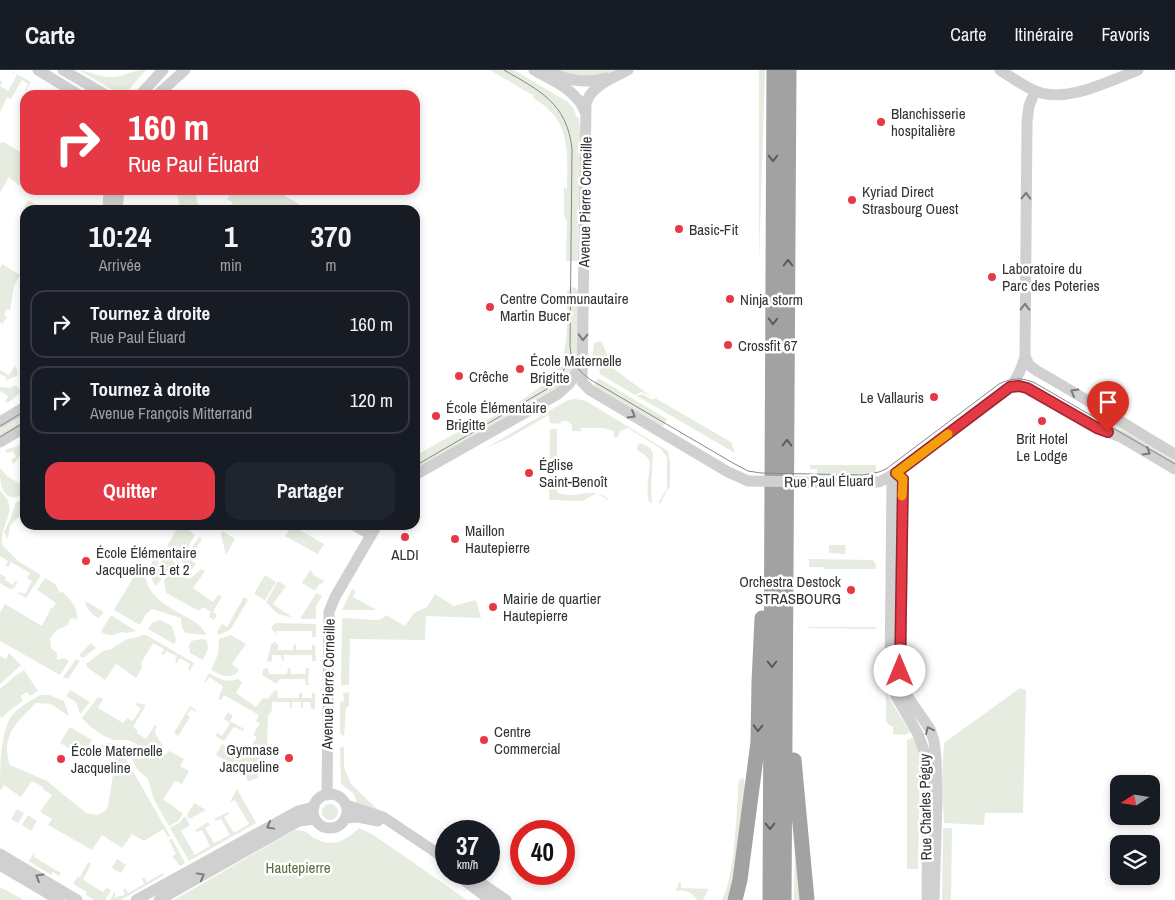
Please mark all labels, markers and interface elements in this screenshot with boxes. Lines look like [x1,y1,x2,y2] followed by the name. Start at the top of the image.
[25,19,75,51] text: Carte
[950,22,986,47] text: Carte
[1014,22,1074,47] text: Itinéraire
[1102,22,1150,47] text: Favoris
[891,103,966,141] place label: Blanchisserie hospitalière
[128,104,209,151] text: 160 m
[45,110,110,175] icon: right
[875,116,887,128] marker: Blanchisserie hospitalière
[573,136,597,269] street label: Avenue Pierre Corneille
[128,149,259,179] text: Rue Paul Éluard
[768,154,778,162] one-way arrow
[862,181,959,219] place label: Kyriad Direct Strasbourg Ouest
[1021,192,1031,200] one-way arrow
[846,194,858,206] marker: Kyriad Direct Strasbourg Ouest
[89,216,151,256] text: 10:24
[224,216,238,256] text: 1
[310,216,351,256] text: 370
[689,219,739,240] place label: Basic-Fit
[673,223,685,235] marker: Basic-Fit
[99,254,141,276] text: Arrivée
[220,254,242,276] text: min
[325,254,336,276] text: m
[1002,258,1100,296] place label: Laboratoire du Parc des Poteries
[783,259,793,267] one-way arrow
[986,271,998,283] marker: Laboratoire du Parc des Poteries
[500,288,629,326] place label: Centre Communautaire Martin Bucer
[740,289,803,310] place label: Ninja storm
[724,293,736,305] marker: Ninja storm
[90,300,210,326] text: Tournez à droite
[484,301,496,313] marker: Centre Communautaire Martin Bucer
[1020,303,1031,311] one-way arrow
[47,310,75,338] icon: right
[350,311,393,337] text: 160 m
[768,317,778,325] one-way arrow
[90,326,186,348] text: Rue Paul Éluard
[578,334,588,341] one-way arrow
[738,335,798,356] place label: Crossfit 67
[722,339,734,351] marker: Crossfit 67
[530,350,622,388] place label: École Maternelle Brigitte
[514,363,526,375] marker: École Maternelle Brigitte
[469,366,509,387] place label: Crêche
[453,370,465,382] marker: Crêche
[90,376,210,402] text: Tournez à droite
[1087,381,1129,432] pin
[47,386,75,414] icon: right
[350,387,393,413] text: 120 m
[860,387,924,408] place label: Le Vallauris
[1070,388,1079,398] one-way arrow
[1094,388,1122,416] icon: arrive
[928,391,940,403] marker: Le Vallauris
[446,397,547,435] place label: École Élémentaire Brigitte
[90,402,252,424] text: Avenue François Mitterrand
[626,408,635,418] one-way arrow
[430,410,442,422] marker: École Élémentaire Brigitte
[1036,415,1048,427] marker: Brit Hotel Le Lodge
[1016,428,1068,466] place label: Brit Hotel Le Lodge
[782,439,792,447] one-way arrow
[1141,446,1150,456] one-way arrow
[539,454,608,492] place label: Église Saint-Benoît
[45,462,215,520] button: Quitter
[225,462,395,520] button: Partager
[523,467,535,479] marker: Église Saint-Benoît
[784,470,874,492] street label: Rue Paul Éluard
[465,520,530,558] place label: Maillon Hautepierre
[399,531,411,543] marker: ALDI
[449,533,461,545] marker: Maillon Hautepierre
[96,542,197,580] place label: École Élémentaire Jacqueline 1 et 2
[390,544,419,565] place label: ALDI
[80,555,92,567] marker: École Élémentaire Jacqueline 1 et 2
[739,571,842,609] place label: Orchestra Destock STRASBOURG
[845,584,857,596] marker: Orchestra Destock STRASBOURG
[503,588,601,626] place label: Mairie de quartier Hautepierre
[487,601,499,613] marker: Mairie de quartier Hautepierre
[316,618,340,751] street label: Avenue Pierre Corneille
[873,644,925,696] position arrow
[766,660,777,668] one-way arrow
[494,721,560,759] place label: Centre Commercial
[753,724,763,732] one-way arrow
[925,726,936,735] one-way arrow
[478,734,490,746] marker: Centre Commercial
[220,739,279,777] place label: Gymnase Jacqueline
[71,740,163,778] place label: École Maternelle Jacqueline
[283,752,295,764] marker: Gymnase Jacqueline
[55,753,67,765] marker: École Maternelle Jacqueline
[914,753,936,861] street label: Rue Charles Péguy
[1110,775,1160,825] north arrow
[1110,775,1160,885] map controls
[266,820,275,830] one-way arrow
[510,820,575,885] speed limit sign: 40
[765,822,775,830] one-way arrow
[456,829,479,863] text: 37
[1110,835,1160,885] button: layers
[266,857,331,878] park label: Hautepierre
[457,857,478,873] text: km/h
[35,873,44,883] one-way arrow
[196,873,205,883] one-way arrow

